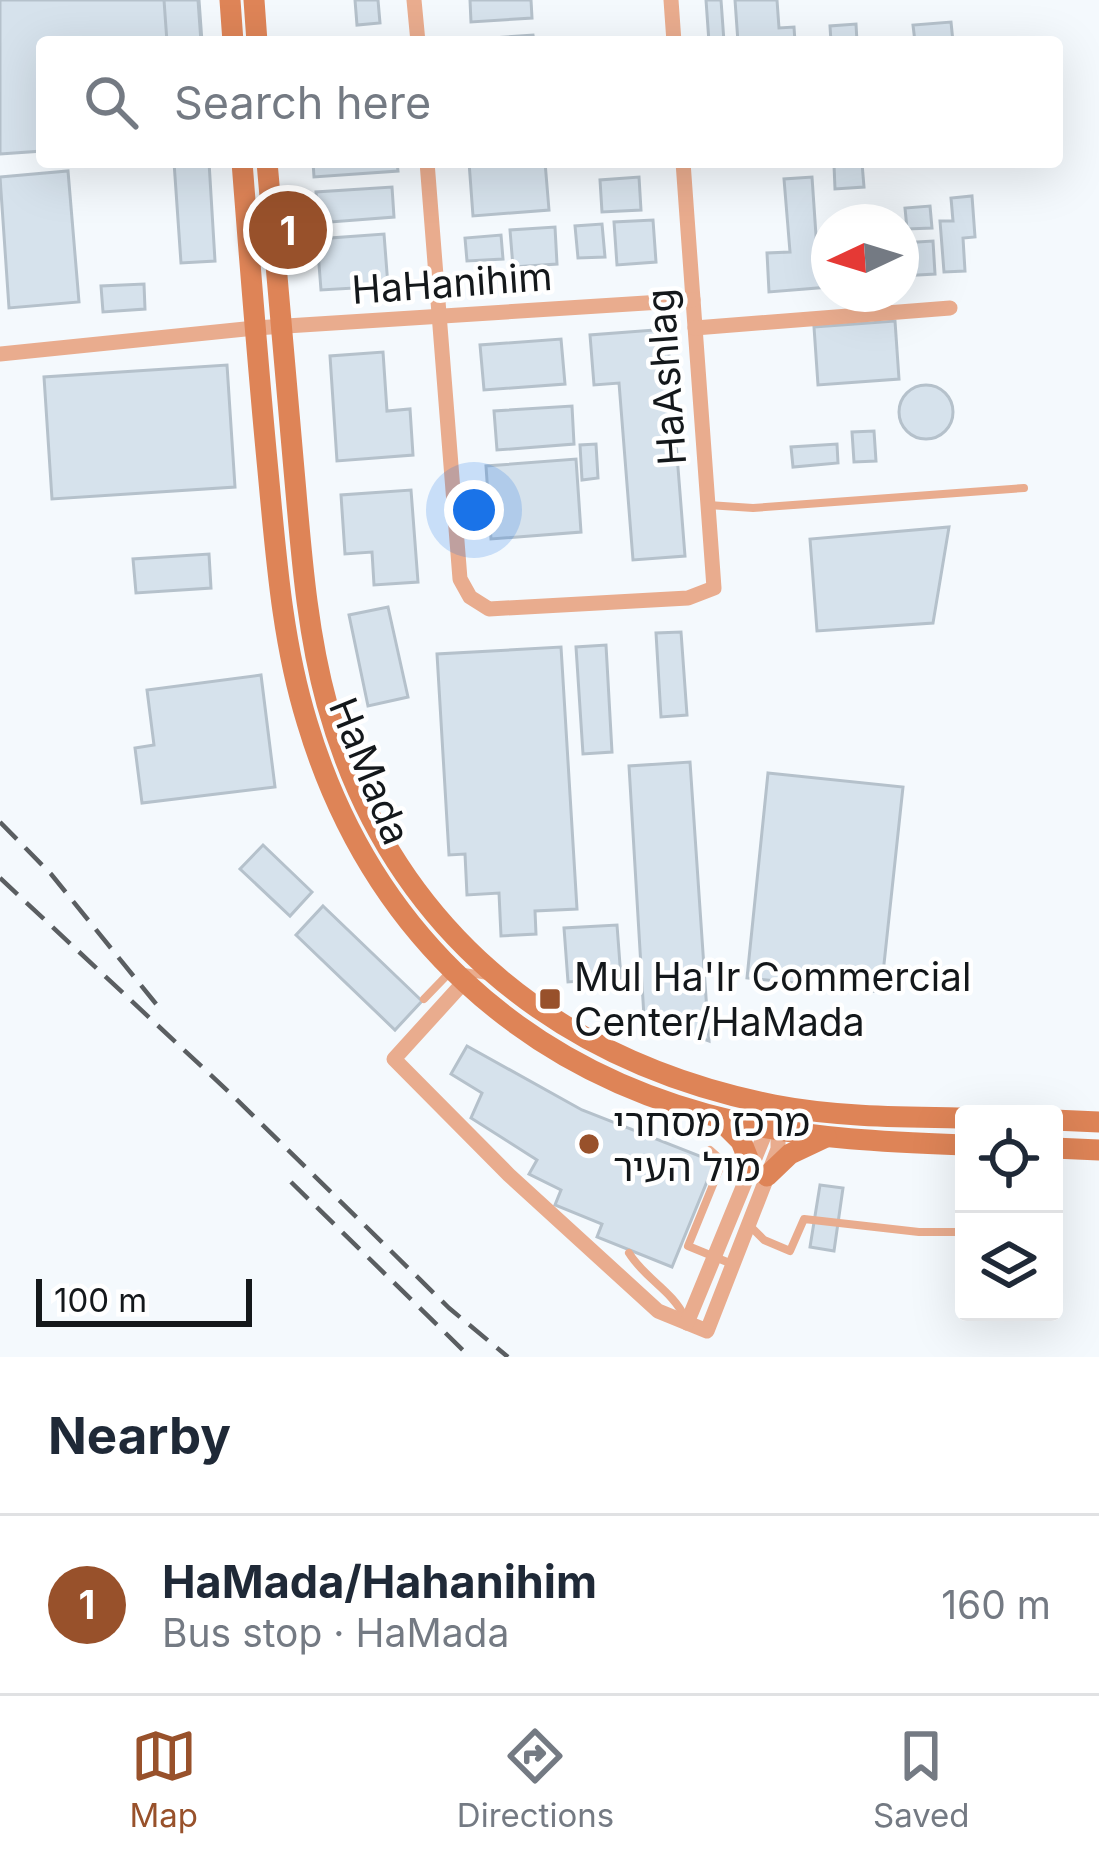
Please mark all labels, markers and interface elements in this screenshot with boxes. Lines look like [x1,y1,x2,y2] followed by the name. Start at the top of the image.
[36,36,1063,168] search box
[78,69,144,135] icon: search
[174,75,431,130] text: Search here
[249,185,327,275] pin: 1
[811,204,919,312] north arrow
[350,252,554,313] street label: HaHanihim
[636,287,695,467] street label: HaAshlag
[444,480,504,540] your location
[320,691,421,851] street label: HaMada
[574,953,971,1045] place label: Mul Ha'Ir Commercial Center/HaMada
[537,986,563,1012] marker: Mul Ha'Ir Commercial Center/HaMada
[613,1098,810,1190] place label: מרכז מסחרי מול העיר
[955,1105,1063,1321] map controls
[955,1105,1063,1213] button: locate
[576,1131,602,1157] marker: מרכז מסחרי מול העיר
[955,1213,1063,1321] button: layers
[36,1273,252,1326] scale bar
[54,1280,147,1320] text: 100 m
[48,1405,231,1466] text: Nearby
[162,1554,597,1609] text: HaMada/Hahanihim
[79,1581,95,1628] text: 1
[941,1581,1051,1628] text: 160 m
[162,1609,509,1656] text: Bus stop · HaMada
[129,1723,198,1835] tab: Map
[457,1723,614,1835] tab: Directions
[873,1723,970,1835] tab: Saved

